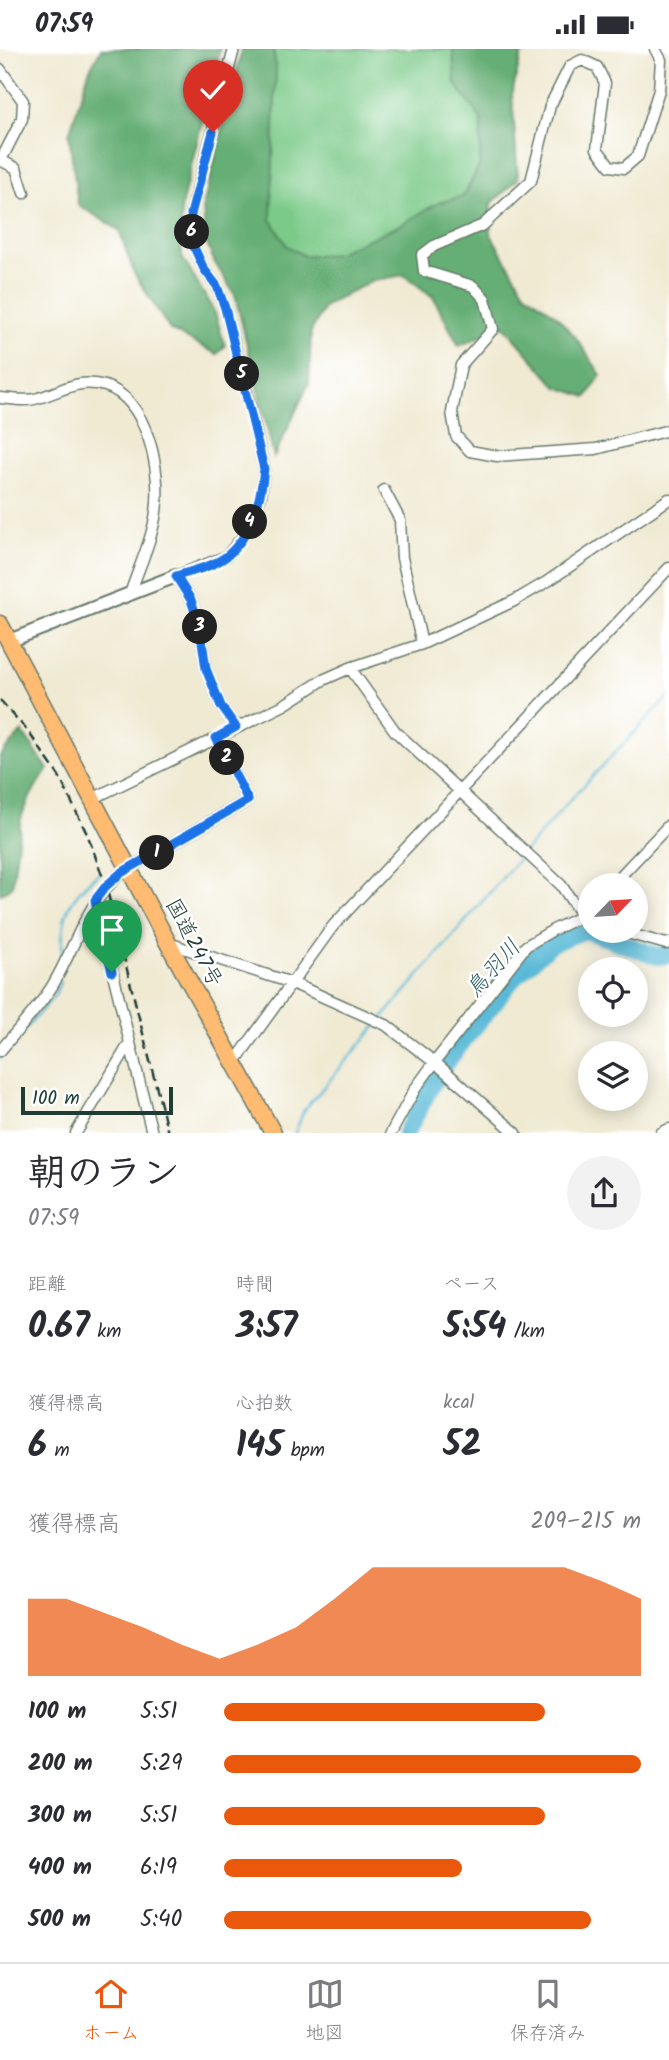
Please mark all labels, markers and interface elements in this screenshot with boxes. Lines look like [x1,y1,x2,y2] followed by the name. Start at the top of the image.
[35,4,93,46] text: 07:59
[183,60,243,132] pin
[194,71,232,109] icon: check
[174,215,210,249] pin: 6
[186,216,197,246] text: 6
[224,357,260,391] pin: 5
[237,358,246,388] text: 5
[232,505,268,539] pin: 4
[244,506,255,536] text: 4
[182,609,218,645] pin: 3
[194,611,205,641] text: 3
[210,741,244,775] pin: 2
[221,742,232,772] text: 2
[140,835,174,871] pin: 1
[154,837,159,867] text: 1
[578,873,648,943] north arrow
[578,873,648,1111] map controls
[156,893,230,993] street label: 国道247号
[82,900,142,972] pin
[93,911,131,949] icon: arrive
[458,931,530,1007] water label: 鳥羽川
[578,957,648,1027] button: locate
[578,1041,648,1111] button: layers
[21,1083,173,1115] scale bar
[32,1084,80,1114] text: 100 m
[28,1145,180,1205] text: 朝のラン
[567,1156,641,1230] button: share
[28,1201,79,1237] text: 07:59
[28,1270,66,1300] text: 距離
[236,1270,274,1300] text: 時間
[443,1270,499,1300] text: ペース
[28,1300,90,1356] text: 0.67
[236,1300,298,1356] text: 3:57
[443,1300,506,1356] text: 5:54
[90,1317,121,1347] text: km
[506,1317,545,1347] text: /km
[443,1388,474,1418] text: kcal
[28,1389,104,1419] text: 獲得標高
[236,1389,293,1419] text: 心拍数
[443,1418,481,1474] text: 52
[28,1419,47,1475] text: 6
[236,1419,283,1475] text: 145
[47,1436,70,1466] text: m
[283,1436,325,1466] text: bpm
[530,1504,641,1540] text: 209–215 m
[28,1507,120,1543] text: 獲得標高
[28,1694,86,1730] text: 100 m
[140,1694,178,1730] text: 5:51
[28,1746,93,1782] text: 200 m
[140,1746,183,1782] text: 5:29
[28,1798,92,1834] text: 300 m
[140,1798,178,1834] text: 5:51
[28,1850,92,1886] text: 400 m
[140,1850,177,1886] text: 6:19
[28,1902,91,1938] text: 500 m
[140,1902,182,1938] text: 5:40
[83,1975,139,2049] tab: ホーム
[306,1975,344,2049] tab: 地図
[510,1975,586,2049] tab: 保存済み

